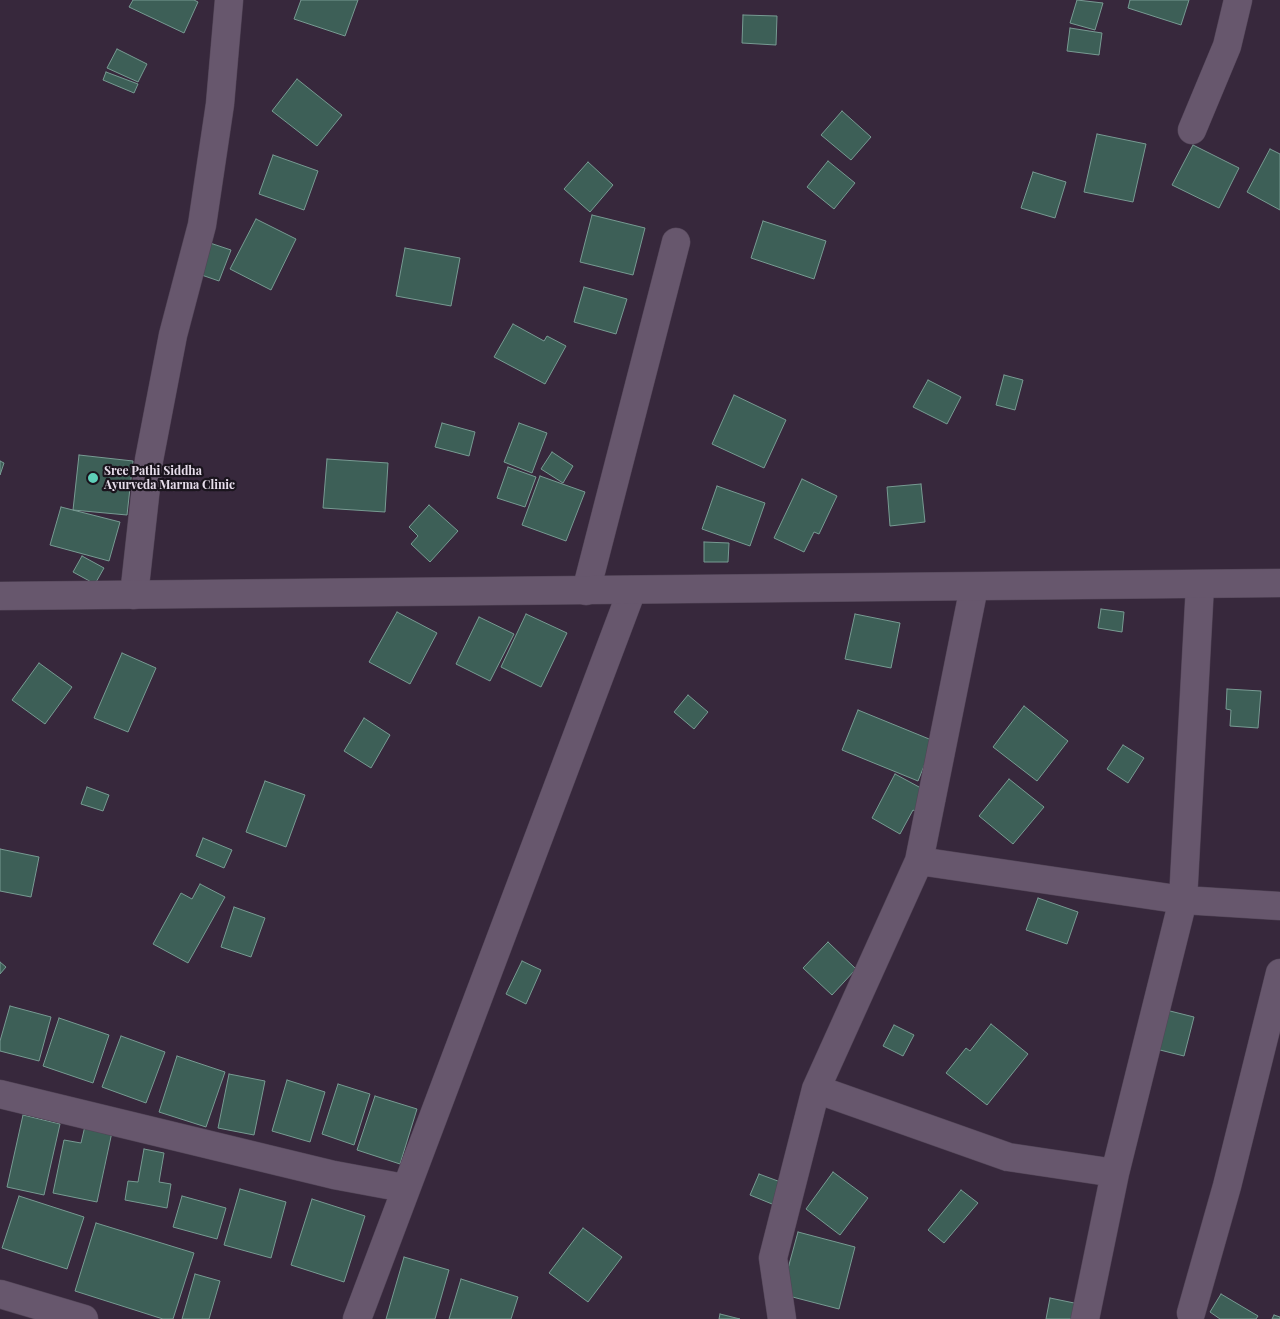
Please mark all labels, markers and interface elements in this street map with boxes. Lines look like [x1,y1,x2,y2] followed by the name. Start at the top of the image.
[104,464,235,492] place label: Sree Pathi Siddha Ayurveda Marma Clinic
[86,471,100,485] marker: Sree Pathi Siddha Ayurveda Marma Clinic

